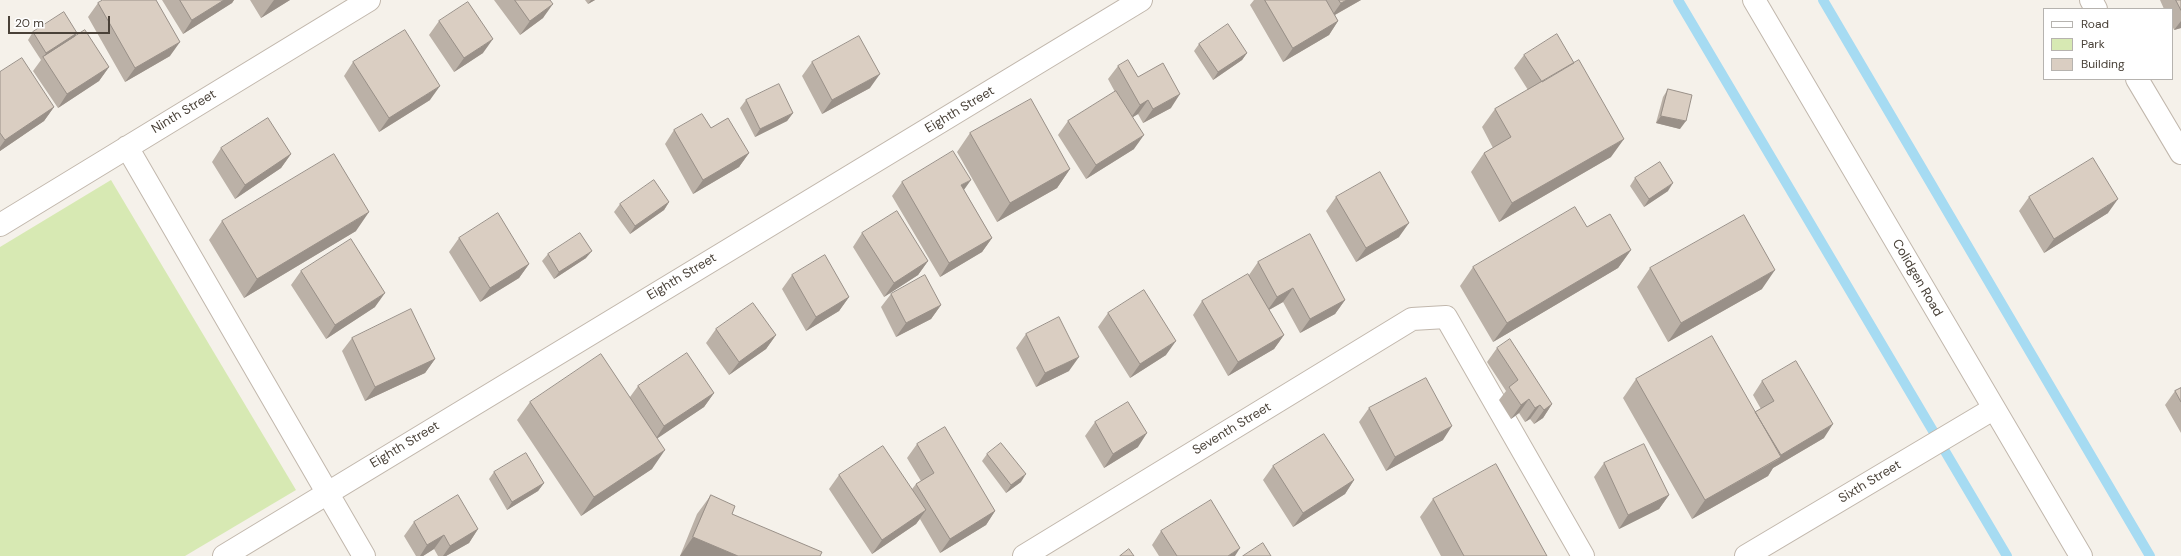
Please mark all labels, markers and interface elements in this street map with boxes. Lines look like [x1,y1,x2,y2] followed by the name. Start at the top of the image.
[10,8,112,34] scale bar
[2043,8,2173,80] legend
[15,15,44,31] text: 20 m
[2081,16,2109,32] text: Road
[2081,36,2105,52] text: Park
[2081,56,2125,72] text: Building
[923,83,997,137] street label: Eighth Street
[149,87,219,137] street label: Ninth Street
[1889,237,1945,319] street label: Colidgen Road
[645,250,719,304] street label: Eighth Street
[1190,399,1274,459] street label: Seventh Street
[368,418,442,472] street label: Eighth Street
[1836,457,1904,507] street label: Sixth Street

